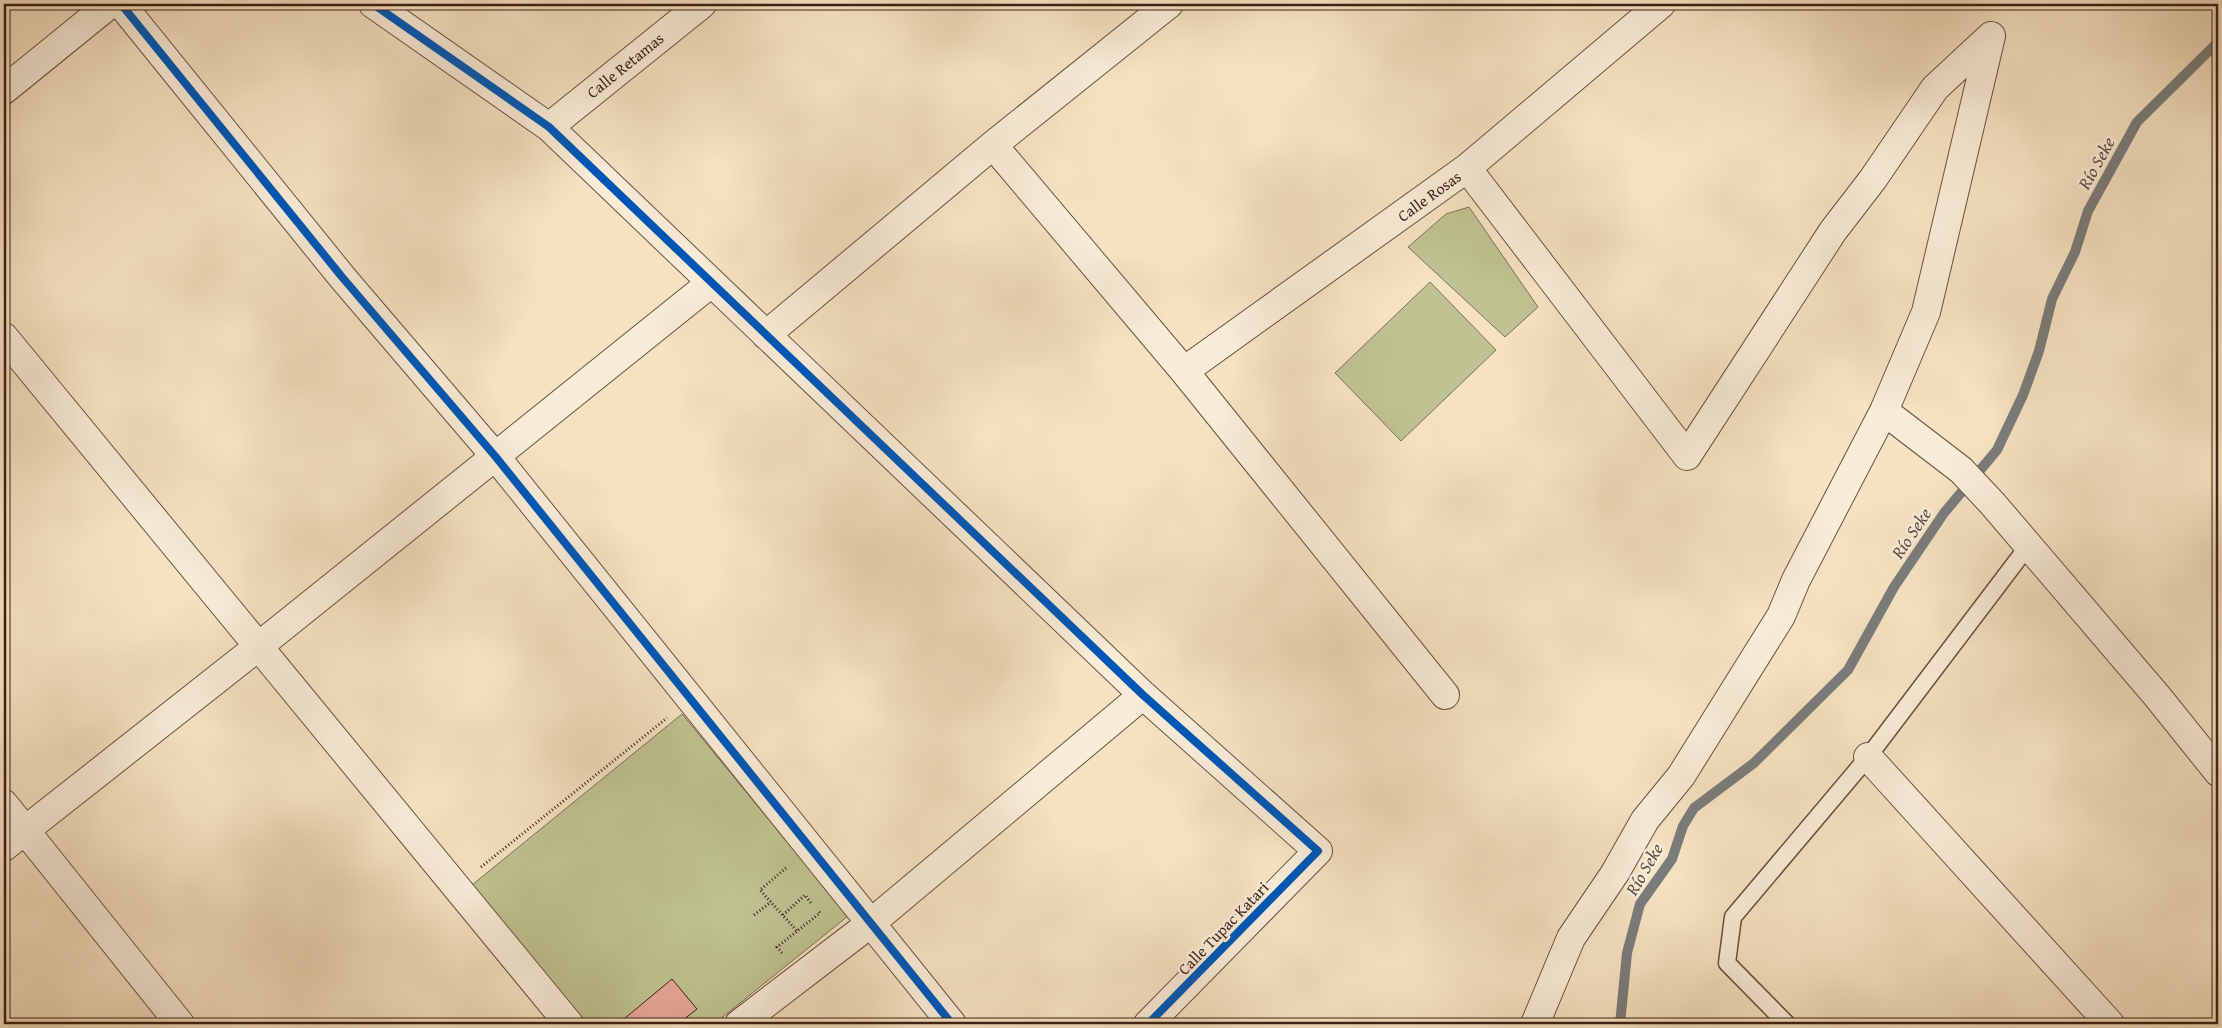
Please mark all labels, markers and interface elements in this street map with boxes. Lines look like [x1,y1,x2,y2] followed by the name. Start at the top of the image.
[581,26,669,104] street label: Calle Retamas
[2070,132,2121,195] water label: Río Seke
[1392,165,1466,227] street label: Calle Rosas
[1883,502,1938,565] water label: Río Seke
[1618,838,1670,901] water label: Río Seke
[1172,875,1274,980] street label: Calle Tupac Katari

